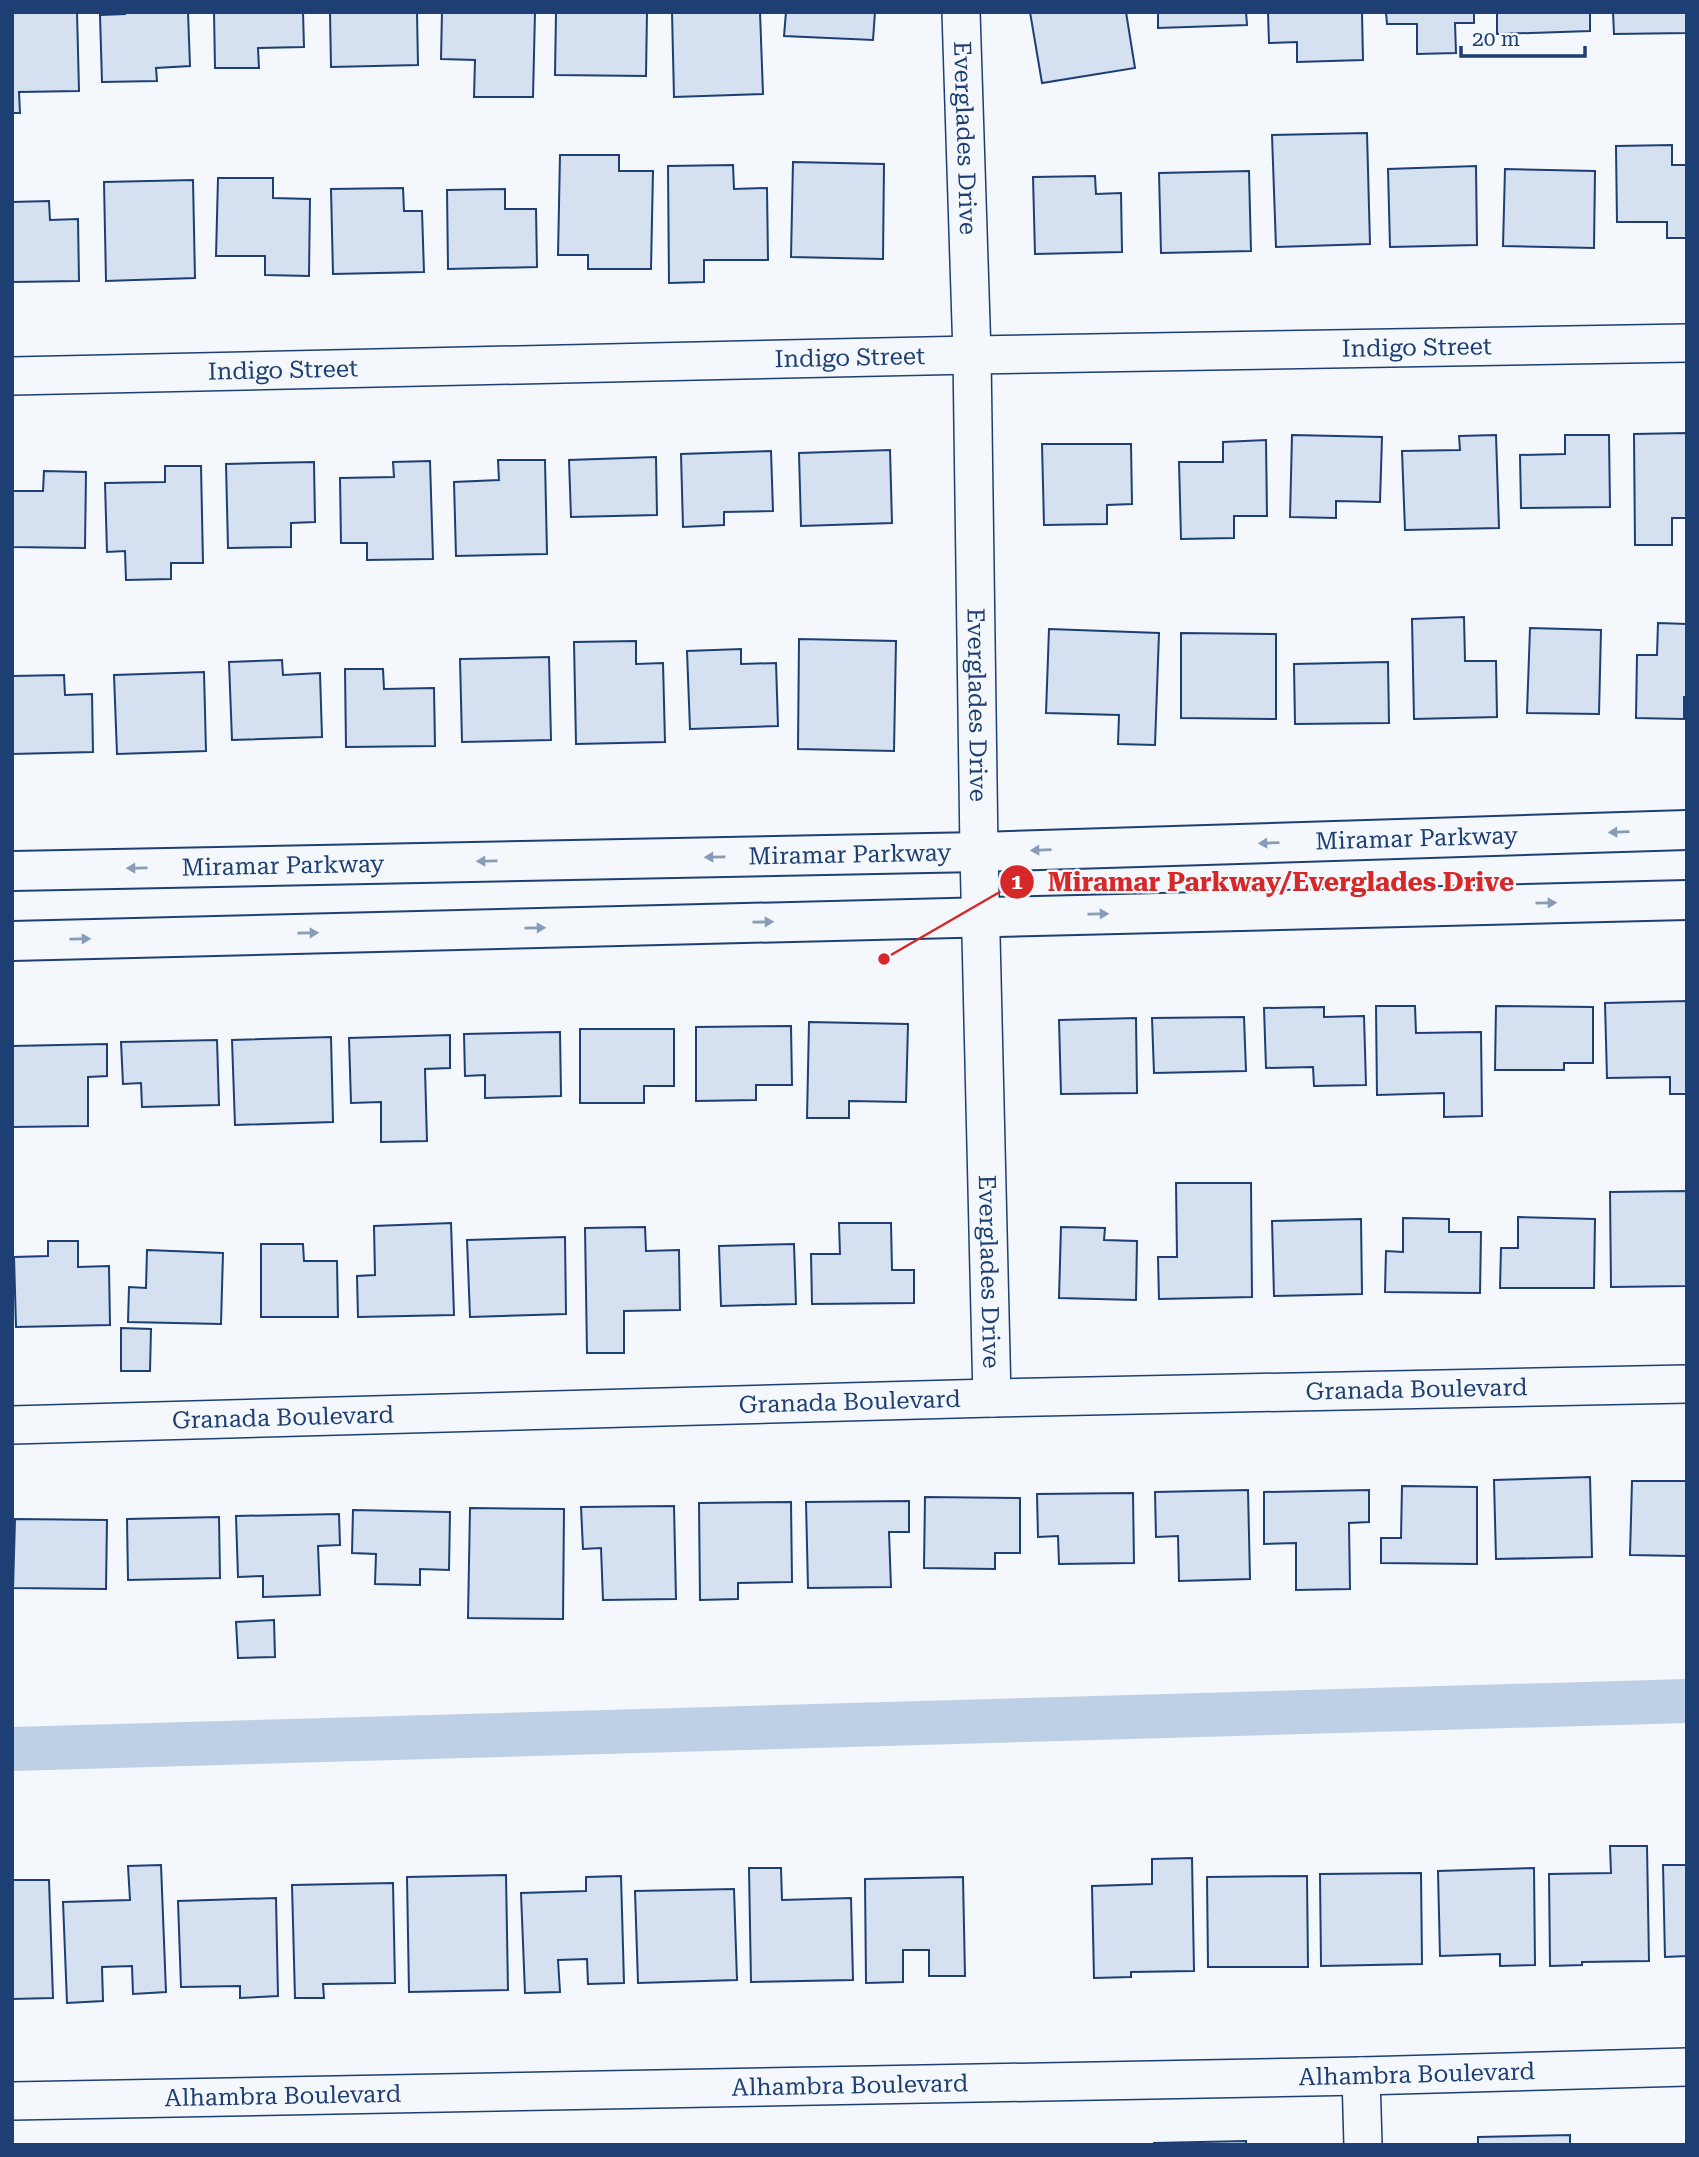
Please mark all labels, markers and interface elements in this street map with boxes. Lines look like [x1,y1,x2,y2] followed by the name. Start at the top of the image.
[1461,14,1585,58] scale bar
[1472,27,1520,51] text: 20 m
[948,41,982,235] street label: Everglades Drive
[1341,332,1492,363] street label: Indigo Street
[774,342,925,373] street label: Indigo Street
[208,354,358,386] street label: Indigo Street
[962,608,992,802] street label: Everglades Drive
[1315,821,1519,856] street label: Miramar Parkway
[1607,827,1629,838] one-way arrow
[1257,837,1279,848] one-way arrow
[748,839,952,871] street label: Miramar Parkway
[1030,844,1052,855] one-way arrow
[181,850,385,882] street label: Miramar Parkway
[703,851,725,862] one-way arrow
[476,855,498,867] one-way arrow
[999,859,1529,906] callout: Miramar Parkway/Everglades Drive
[126,862,148,874] one-way arrow
[1048,867,1514,897] text: Miramar Parkway/Everglades Drive
[1011,870,1023,894] text: 1
[1535,897,1557,909] one-way arrow
[1087,909,1109,920] one-way arrow
[752,917,774,928] one-way arrow
[525,922,547,934] one-way arrow
[297,928,319,939] one-way arrow
[70,933,92,945] one-way arrow
[973,1174,1005,1369] street label: Everglades Drive
[1305,1373,1528,1406] street label: Granada Boulevard
[738,1385,961,1419] street label: Granada Boulevard
[172,1400,394,1435] street label: Granada Boulevard
[1298,2057,1535,2091] street label: Alhambra Boulevard
[731,2069,968,2102] street label: Alhambra Boulevard
[164,2080,401,2112] street label: Alhambra Boulevard

